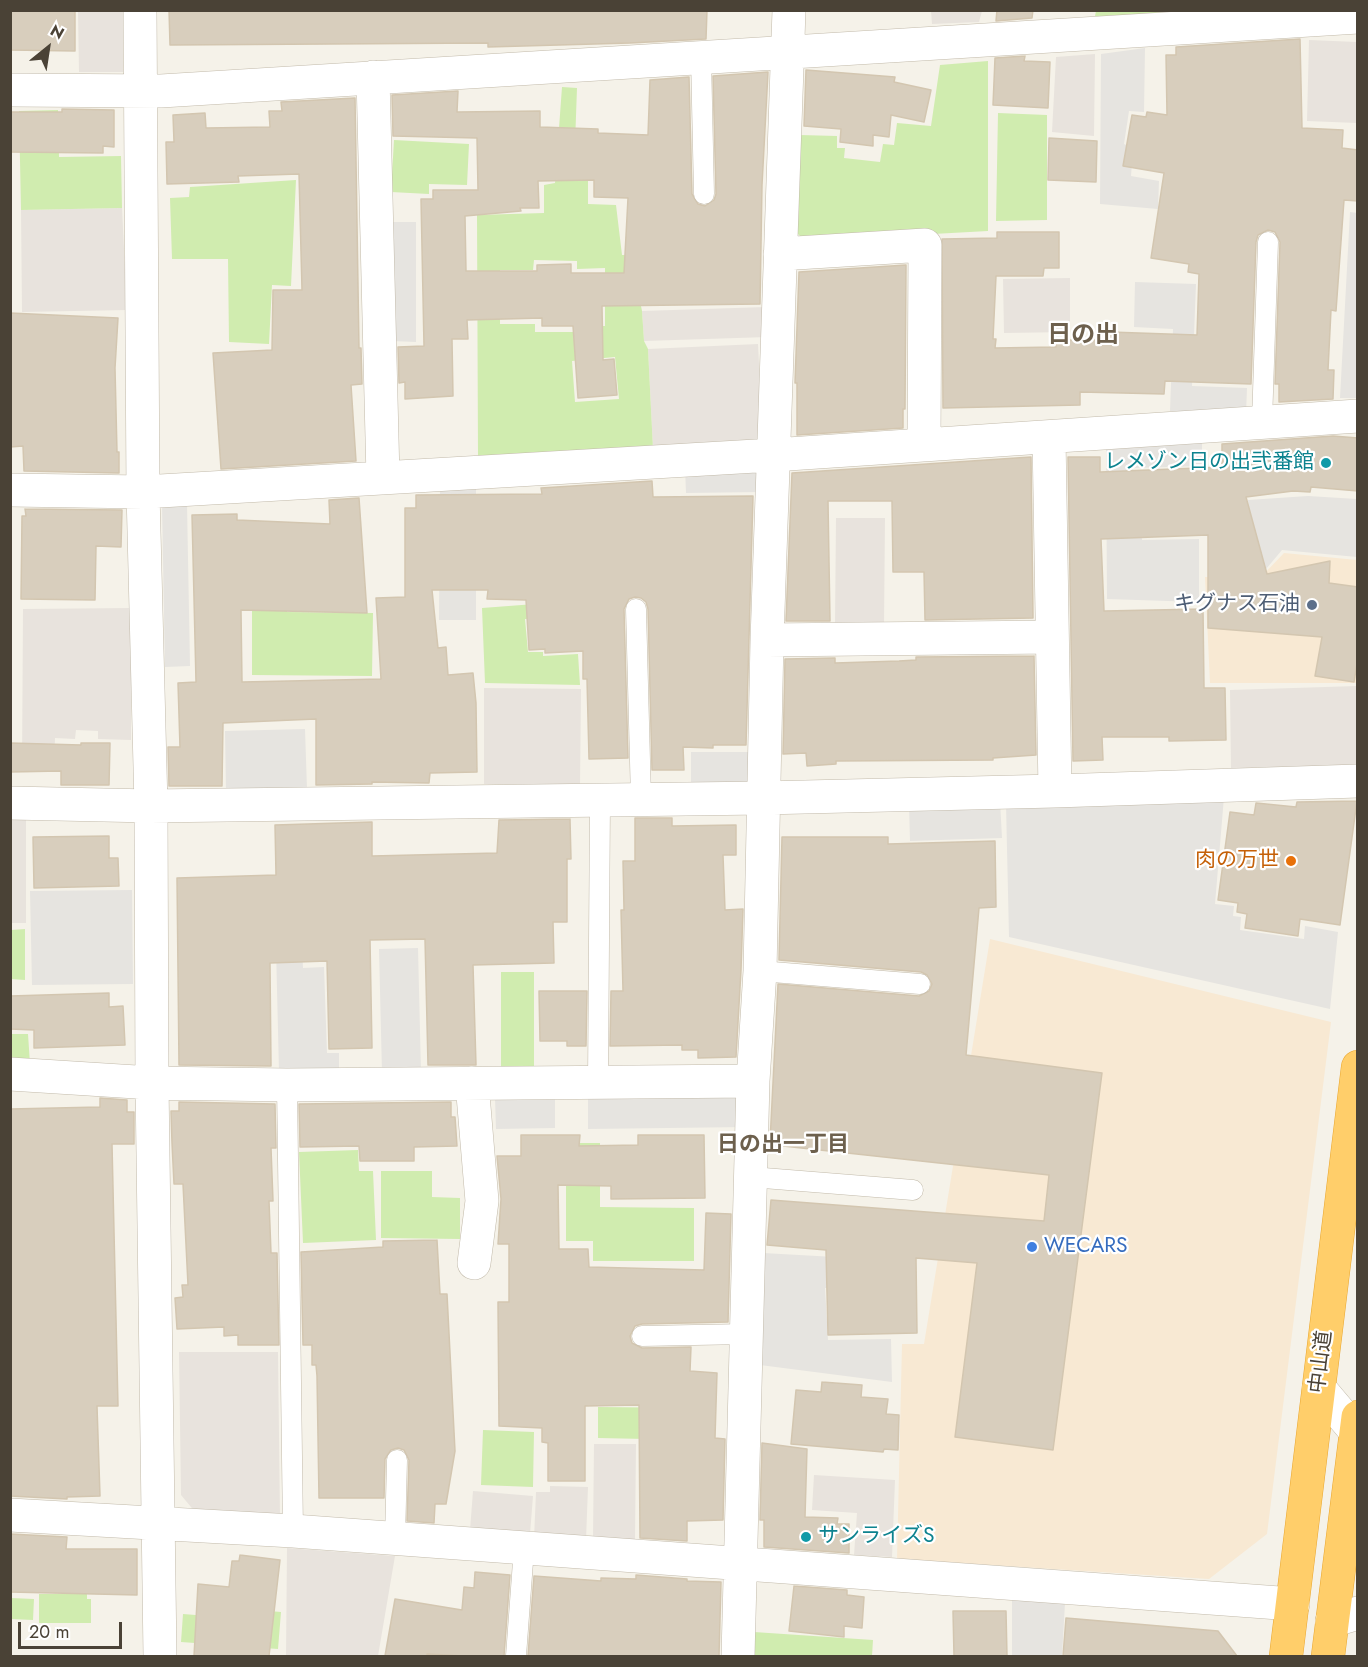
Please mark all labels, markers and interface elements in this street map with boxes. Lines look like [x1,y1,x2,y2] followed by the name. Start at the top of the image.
[18,18,78,78] north arrow
[46,19,69,45] text: N
[1047,322,1119,350] district label: 日の出
[1104,450,1314,476] place label: レメゾン日の出弐番館
[1319,456,1333,470] marker: レメゾン日の出弐番館
[1174,592,1300,618] place label: キグナス石油
[1305,598,1319,612] marker: キグナス石油
[1195,848,1279,874] place label: 肉の万世
[1284,854,1298,868] marker: 肉の万世
[717,1133,849,1159] district label: 日の出一丁目
[1044,1234,1128,1260] place label: WECARS
[1025,1240,1039,1254] marker: WECARS
[1306,1329,1338,1395] street label: 中山道
[818,1524,935,1550] place label: サンライズS
[799,1530,813,1544] marker: サンライズS
[21,1610,124,1648] scale bar
[29,1619,69,1645] text: 20 m

